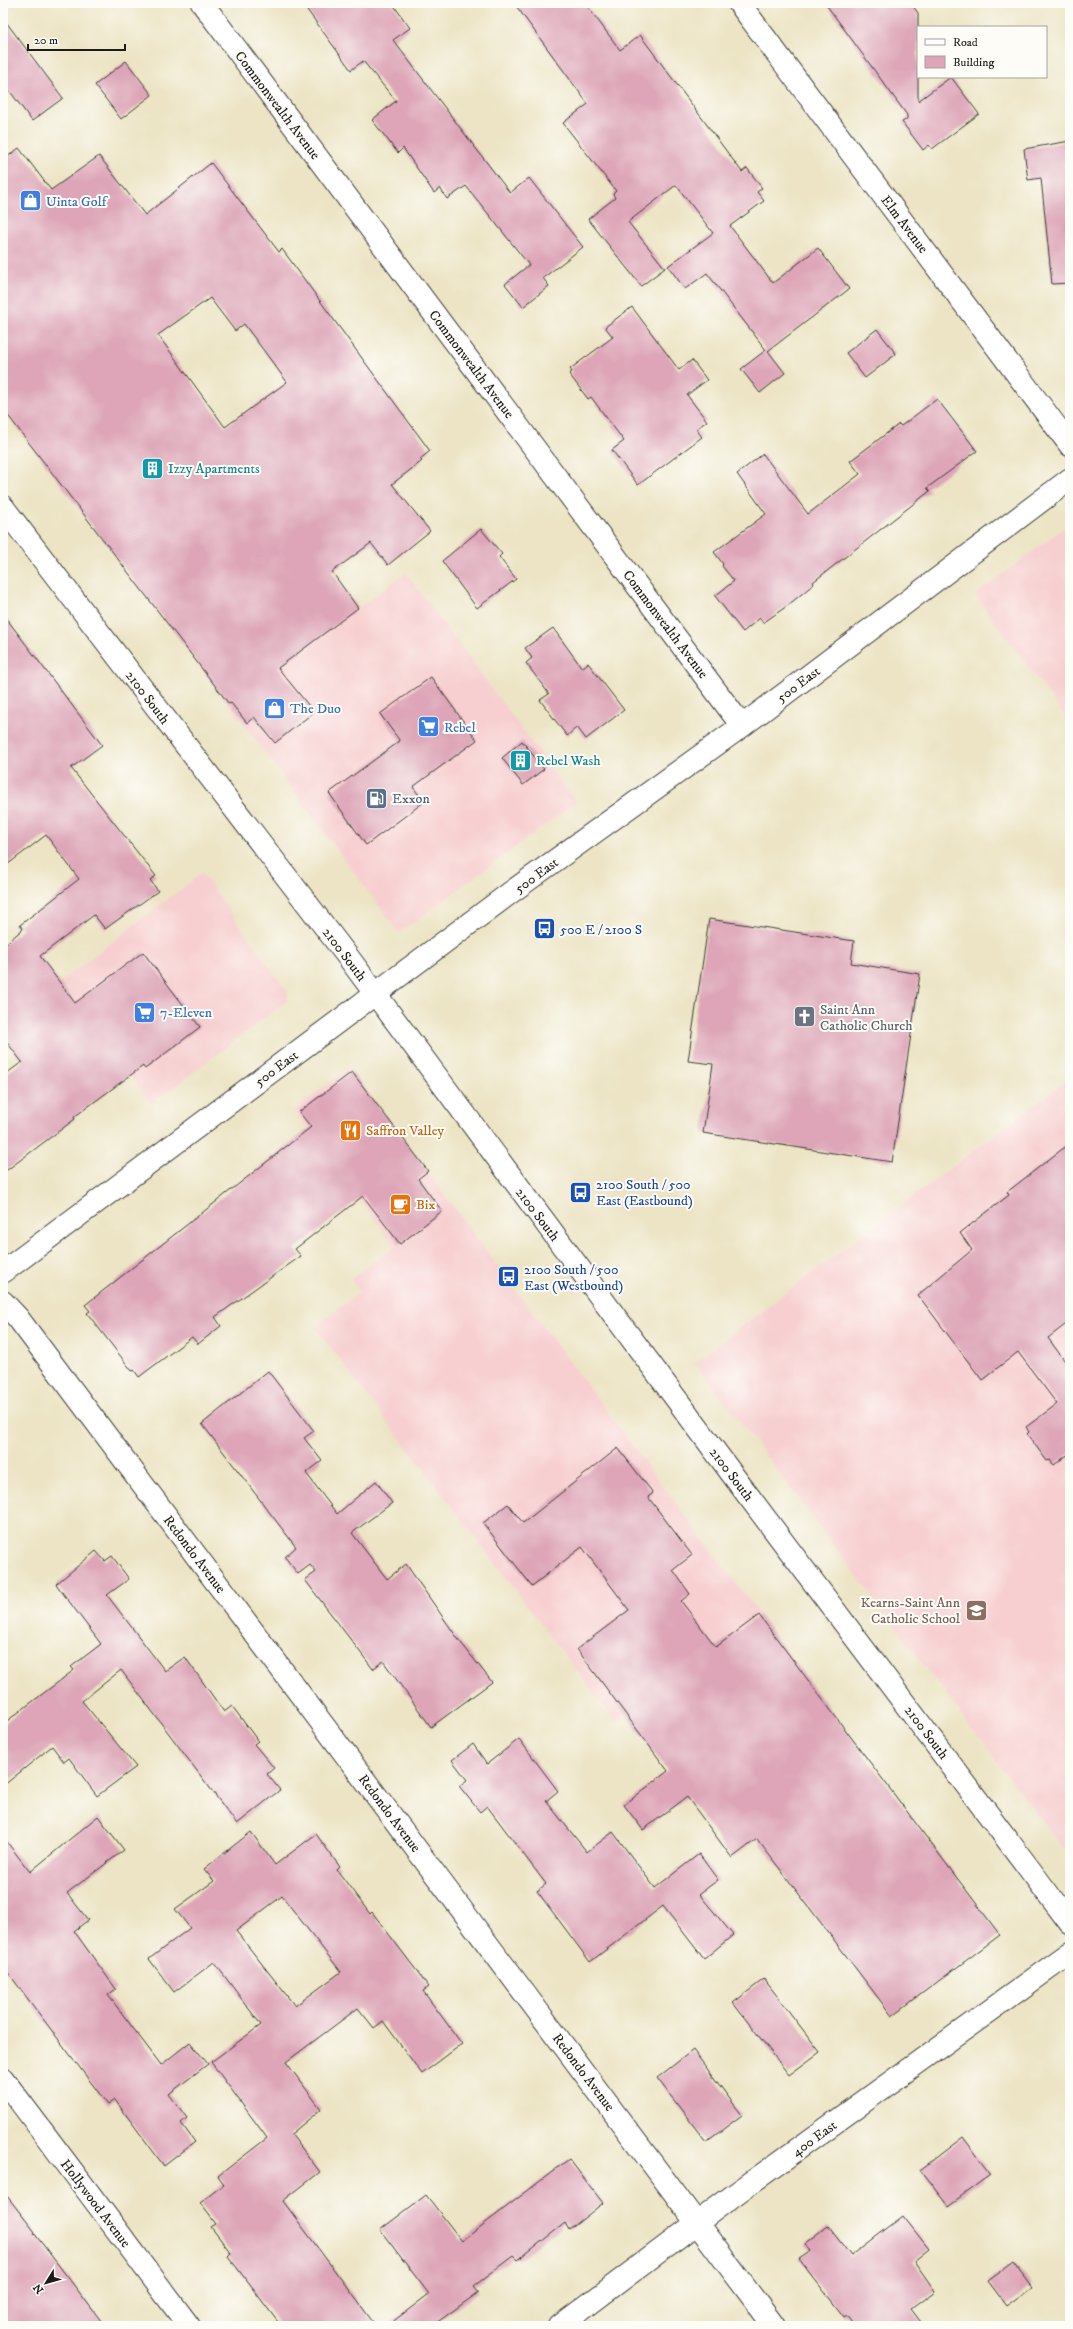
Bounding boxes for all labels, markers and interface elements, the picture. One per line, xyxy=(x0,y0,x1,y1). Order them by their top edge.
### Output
scale bar xyxy=(28,26,125,52)
legend xyxy=(917,26,1047,78)
text: 20 m xyxy=(34,33,58,48)
text: Road xyxy=(953,35,978,50)
street label: Commonwealth Avenue xyxy=(231,48,324,164)
text: Building xyxy=(953,55,994,70)
shop icon: Uinta Golf xyxy=(18,188,44,214)
street label: Elm Avenue xyxy=(877,192,932,257)
place label: Uinta Golf xyxy=(46,193,109,211)
street label: Commonwealth Avenue xyxy=(425,307,518,423)
building icon: Izzy Apartments xyxy=(139,455,165,481)
place label: Izzy Apartments xyxy=(168,460,260,478)
street label: Commonwealth Avenue xyxy=(619,567,712,683)
street label: 500 East xyxy=(773,662,824,707)
street label: 2100 South xyxy=(121,667,174,729)
shop icon: The Duo xyxy=(262,695,288,721)
place label: The Duo xyxy=(290,700,341,718)
supermarket icon: Rebel xyxy=(415,714,441,740)
place label: Rebel xyxy=(444,719,476,737)
building icon: Rebel Wash xyxy=(507,747,533,773)
place label: Rebel Wash xyxy=(536,752,601,770)
fuel station icon: Exxon xyxy=(364,785,390,811)
place label: Exxon xyxy=(392,790,430,808)
street label: 500 East xyxy=(511,854,563,898)
bus stop icon: 500 E / 2100 S xyxy=(531,916,557,942)
place label: 500 E / 2100 S xyxy=(560,921,642,939)
street label: 2100 South xyxy=(318,924,371,986)
supermarket icon: 7-Eleven xyxy=(132,999,158,1025)
place label: Saint Ann Catholic Church xyxy=(820,1001,913,1035)
place label: 7-Eleven xyxy=(160,1004,213,1022)
church icon: Saint Ann Catholic Church xyxy=(791,1004,817,1030)
street label: 500 East xyxy=(251,1046,302,1091)
restaurant icon: Saffron Valley xyxy=(338,1117,364,1143)
place label: Saffron Valley xyxy=(366,1122,445,1140)
place label: 2100 South / 500 East (Eastbound) xyxy=(596,1176,693,1210)
bus stop icon: 2100 South / 500 East (Eastbound) xyxy=(568,1179,594,1205)
street label: 2100 South xyxy=(511,1184,564,1246)
cafe icon: Bix xyxy=(388,1191,414,1217)
place label: Bix xyxy=(416,1196,435,1214)
place label: 2100 South / 500 East (Westbound) xyxy=(524,1261,623,1295)
bus stop icon: 2100 South / 500 East (Westbound) xyxy=(496,1264,522,1290)
street label: 2100 South xyxy=(705,1444,758,1506)
street label: Redondo Avenue xyxy=(159,1512,230,1597)
place label: Kearns-Saint Ann Catholic School xyxy=(861,1594,961,1628)
school or university icon: Kearns-Saint Ann Catholic School xyxy=(963,1597,989,1623)
street label: 2100 South xyxy=(900,1702,953,1764)
street label: Redondo Avenue xyxy=(354,1771,425,1856)
street label: Redondo Avenue xyxy=(548,2030,619,2115)
street label: 400 East xyxy=(789,2116,841,2161)
street label: Hollywood Avenue xyxy=(56,2156,134,2252)
north arrow xyxy=(26,2263,66,2303)
text: N xyxy=(31,2281,47,2296)

